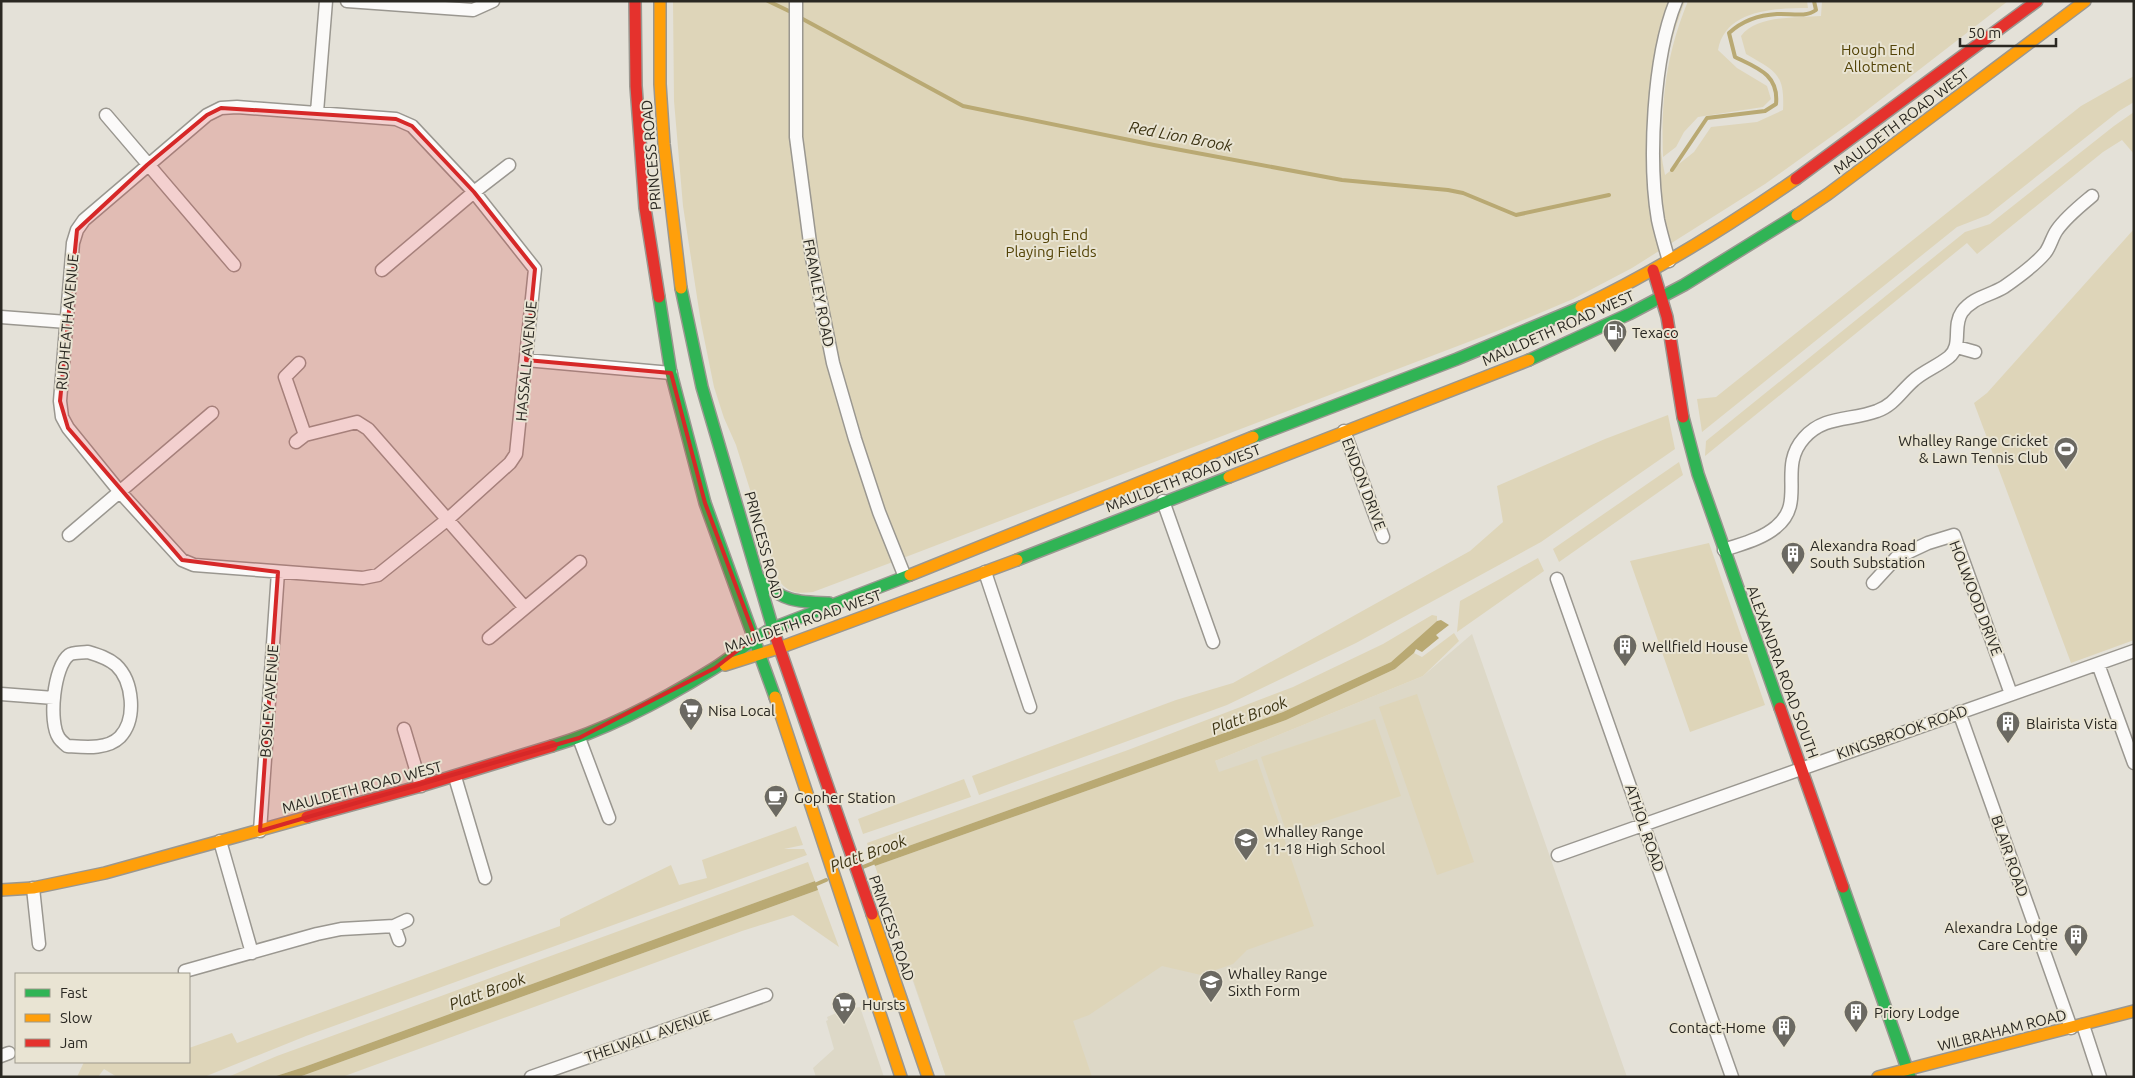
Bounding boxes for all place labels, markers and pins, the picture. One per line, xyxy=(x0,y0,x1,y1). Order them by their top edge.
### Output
fuel station icon: Texaco xyxy=(1602,319,1628,353)
place label: Texaco xyxy=(1632,324,1679,341)
place label: Whalley Range Cricket & Lawn Tennis Club xyxy=(1898,432,2048,466)
sports icon: Whalley Range Cricket & Lawn Tennis Club xyxy=(2053,436,2079,470)
place label: Alexandra Road South Substation xyxy=(1810,537,1925,571)
building icon: Alexandra Road South Substation xyxy=(1780,541,1806,575)
building icon: Wellfield House xyxy=(1612,633,1638,667)
place label: Wellfield House xyxy=(1642,638,1748,655)
supermarket icon: Nisa Local xyxy=(678,697,704,731)
place label: Nisa Local xyxy=(708,702,775,719)
building icon: Blairista Vista xyxy=(1995,710,2021,744)
place label: Blairista Vista xyxy=(2026,715,2117,732)
cafe icon: Gopher Station xyxy=(763,784,789,818)
place label: Gopher Station xyxy=(794,789,896,806)
place label: Whalley Range 11-18 High School xyxy=(1264,823,1385,857)
school or university icon: Whalley Range 11-18 High School xyxy=(1233,827,1259,861)
place label: Alexandra Lodge Care Centre xyxy=(1945,919,2058,953)
building icon: Alexandra Lodge Care Centre xyxy=(2063,923,2089,957)
place label: Whalley Range Sixth Form xyxy=(1228,965,1327,999)
school or university icon: Whalley Range Sixth Form xyxy=(1198,969,1224,1003)
supermarket icon: Hursts xyxy=(831,991,857,1025)
place label: Hursts xyxy=(862,996,906,1013)
building icon: Priory Lodge xyxy=(1843,999,1869,1033)
place label: Priory Lodge xyxy=(1874,1004,1960,1021)
building icon: Contact-Home xyxy=(1771,1014,1797,1048)
place label: Contact-Home xyxy=(1669,1019,1766,1036)

